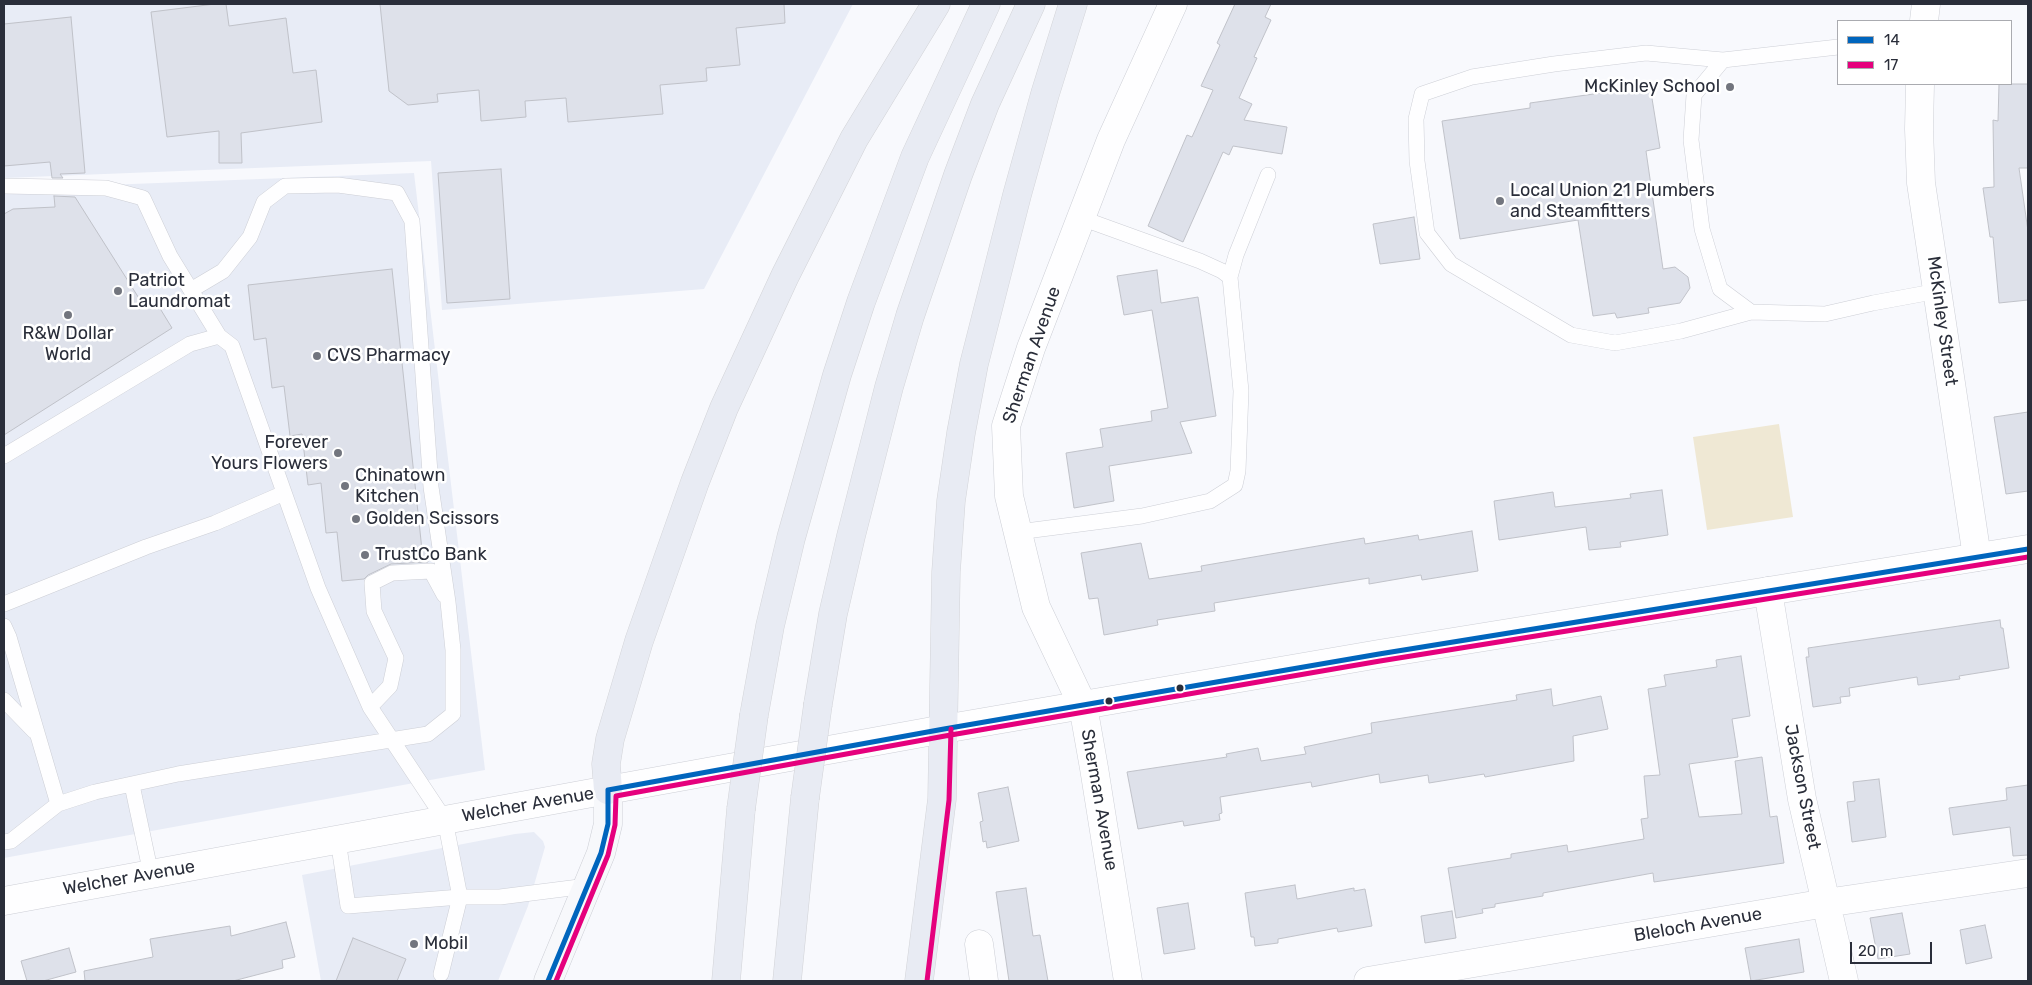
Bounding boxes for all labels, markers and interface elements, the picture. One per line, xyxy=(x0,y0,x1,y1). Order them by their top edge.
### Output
legend xyxy=(1837,20,2012,85)
text: 14 xyxy=(1884,31,1900,49)
text: 17 xyxy=(1884,56,1898,74)
place label: McKinley School xyxy=(1584,76,1720,98)
marker: McKinley School xyxy=(1724,81,1736,93)
place label: Local Union 21 Plumbers and Steamfitters xyxy=(1510,180,1715,222)
marker: Local Union 21 Plumbers and Steamfitters xyxy=(1494,195,1506,207)
street label: McKinley Street xyxy=(1922,255,1962,387)
place label: Patriot Laundromat xyxy=(128,270,230,312)
street label: Sherman Avenue xyxy=(998,284,1066,426)
marker: Patriot Laundromat xyxy=(112,285,124,297)
marker: R&W Dollar World xyxy=(62,309,74,321)
place label: R&W Dollar World xyxy=(22,323,114,366)
place label: CVS Pharmacy xyxy=(327,345,451,367)
marker: CVS Pharmacy xyxy=(311,350,323,362)
place label: Forever Yours Flowers xyxy=(211,432,328,474)
marker: Forever Yours Flowers xyxy=(332,447,344,459)
place label: Chinatown Kitchen xyxy=(355,465,446,508)
marker: Chinatown Kitchen xyxy=(339,480,351,492)
place label: Golden Scissors xyxy=(366,508,499,530)
marker: Golden Scissors xyxy=(350,513,362,525)
place label: TrustCo Bank xyxy=(375,544,487,566)
marker: TrustCo Bank xyxy=(359,549,371,561)
unlabelled marker xyxy=(1175,683,1185,693)
unlabelled marker xyxy=(1104,696,1114,706)
street label: Jackson Street xyxy=(1779,723,1825,851)
street label: Sherman Avenue xyxy=(1076,728,1122,872)
street label: Welcher Avenue xyxy=(460,783,596,827)
street label: Welcher Avenue xyxy=(61,856,197,900)
street label: Bleloch Avenue xyxy=(1632,903,1764,947)
scale bar xyxy=(1852,932,1934,964)
place label: Mobil xyxy=(424,933,468,955)
marker: Mobil xyxy=(408,938,420,950)
text: 20 m xyxy=(1858,942,1893,960)

